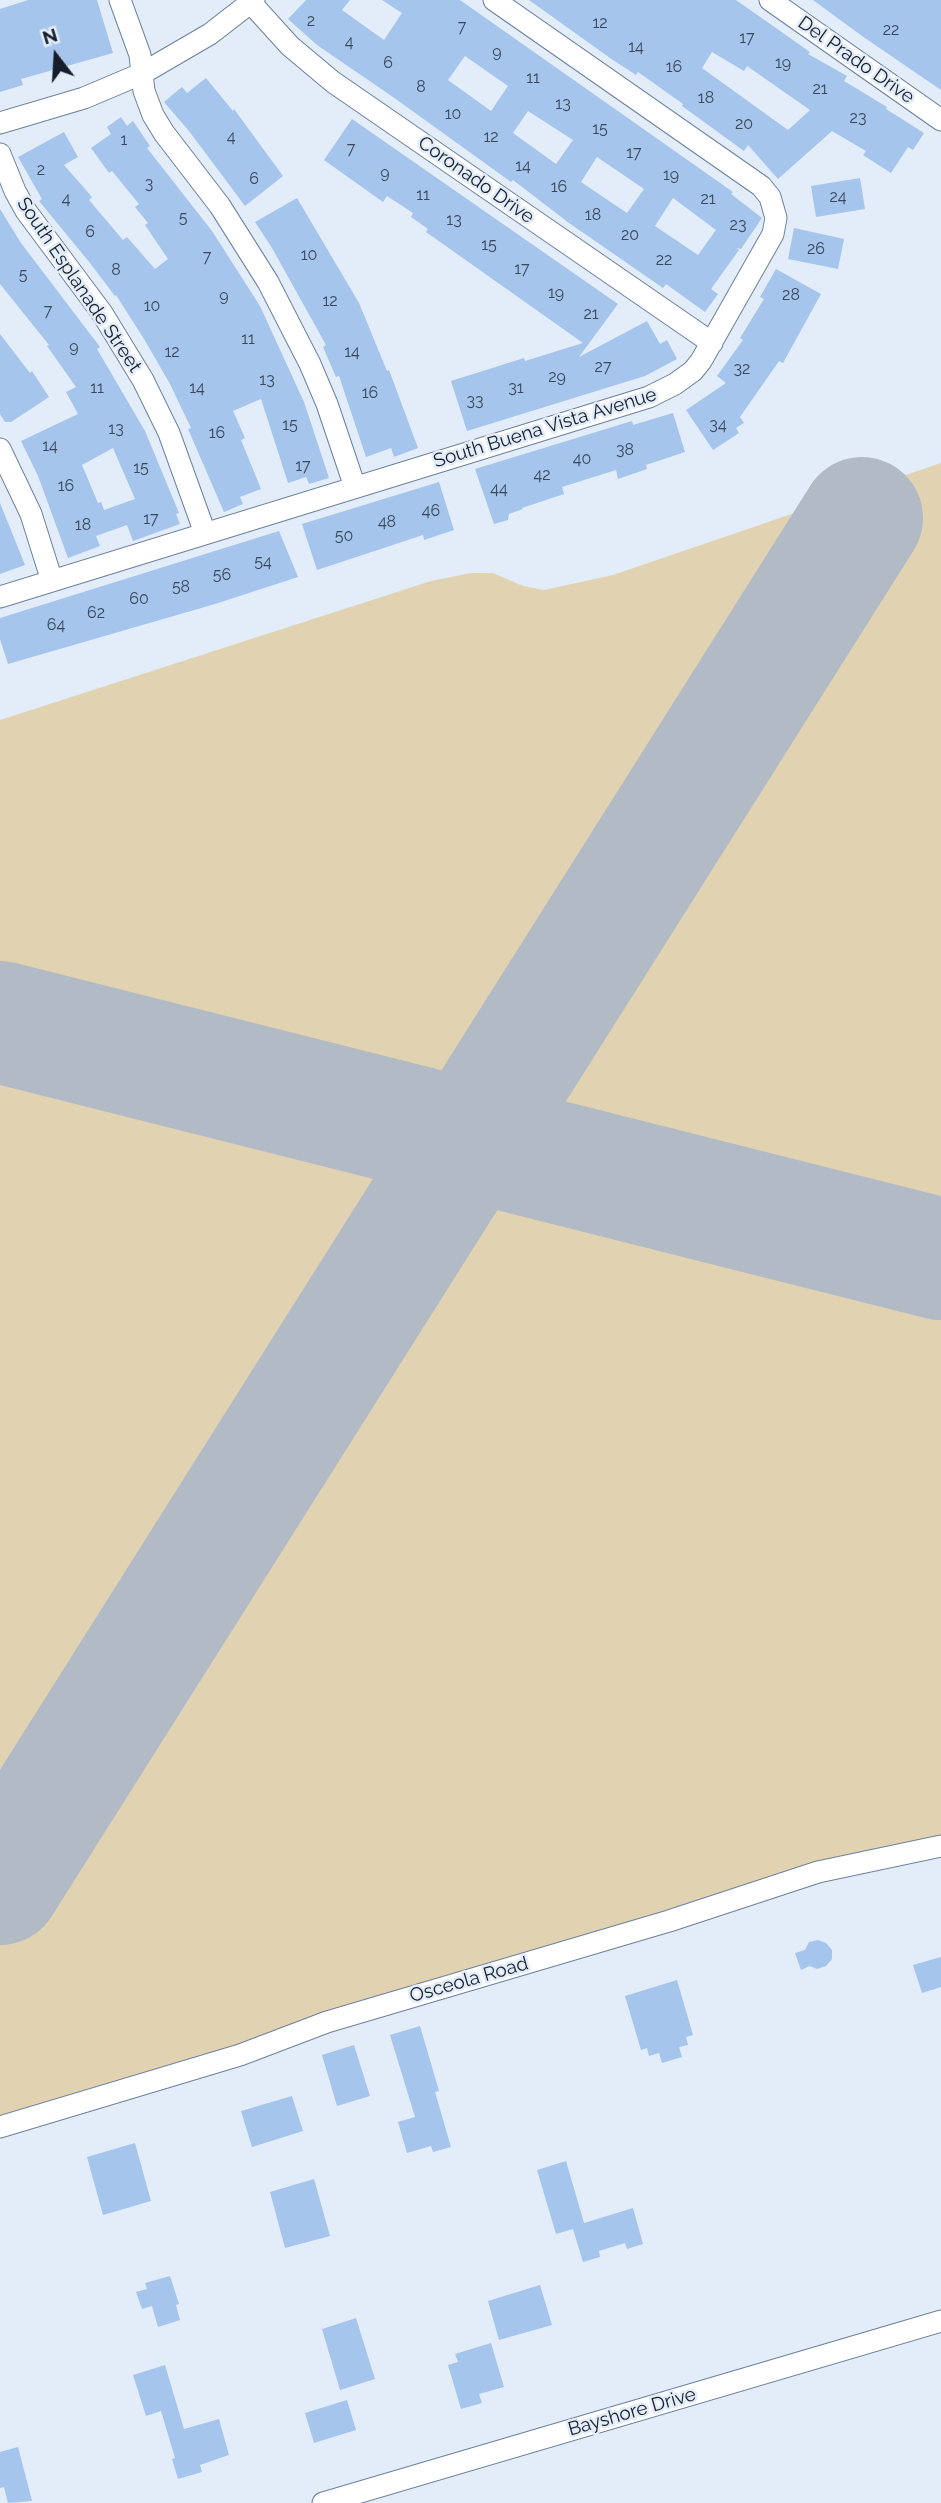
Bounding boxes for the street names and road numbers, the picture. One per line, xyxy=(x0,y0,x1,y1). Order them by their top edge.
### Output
street label: Del Prado Drive xyxy=(793,11,919,109)
street label: Coronado Drive xyxy=(413,131,539,229)
street label: South Esplanade Street xyxy=(12,193,146,377)
street label: South Buena Vista Avenue xyxy=(431,383,659,473)
street label: Osceola Road xyxy=(407,1952,531,2008)
street label: Bayshore Drive xyxy=(565,2383,699,2441)

